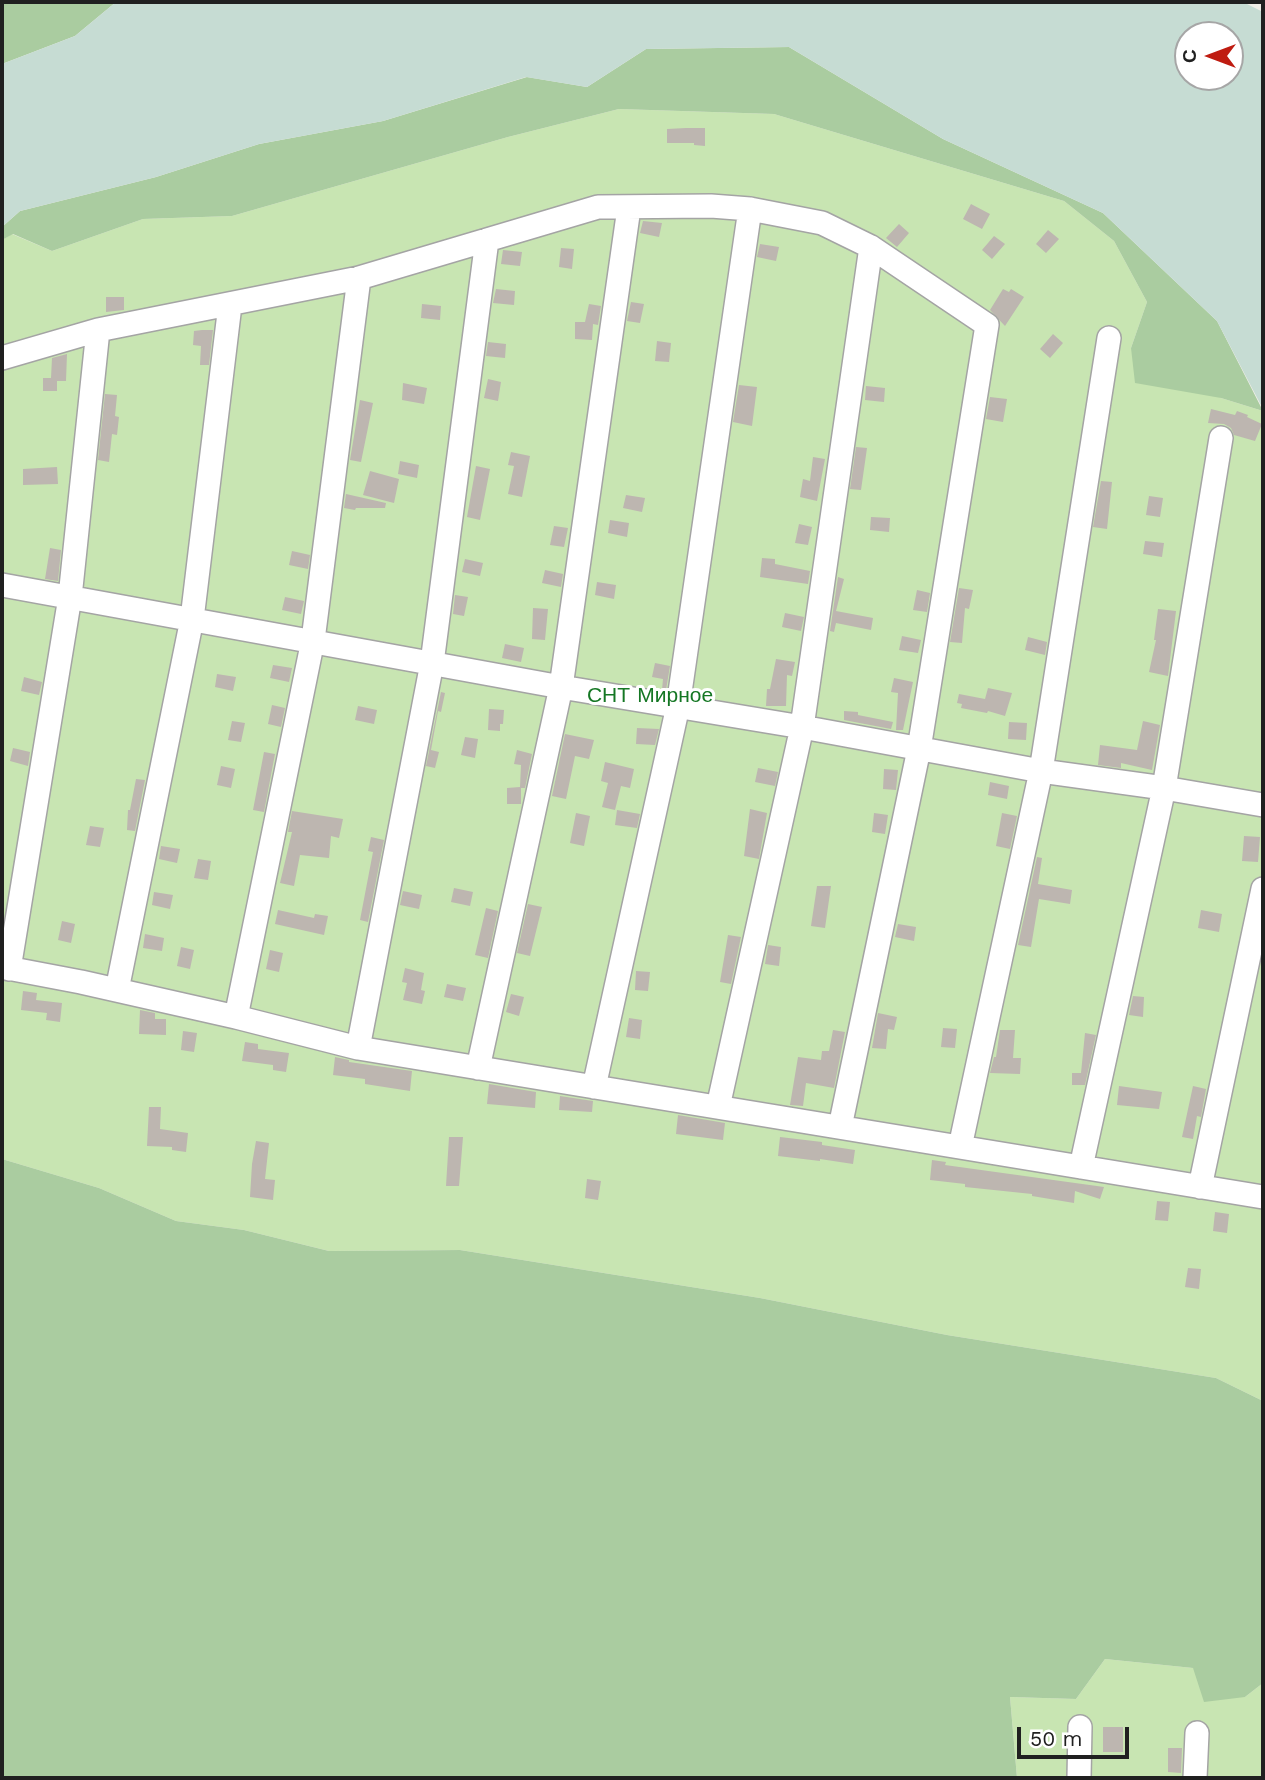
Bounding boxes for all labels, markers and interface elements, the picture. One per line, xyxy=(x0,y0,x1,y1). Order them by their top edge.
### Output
north arrow xyxy=(1174,21,1244,91)
text: С xyxy=(1178,49,1201,63)
park label: СНТ Мирное xyxy=(587,683,713,709)
scale bar xyxy=(1020,1714,1132,1758)
text: 50 m xyxy=(1030,1726,1082,1751)

